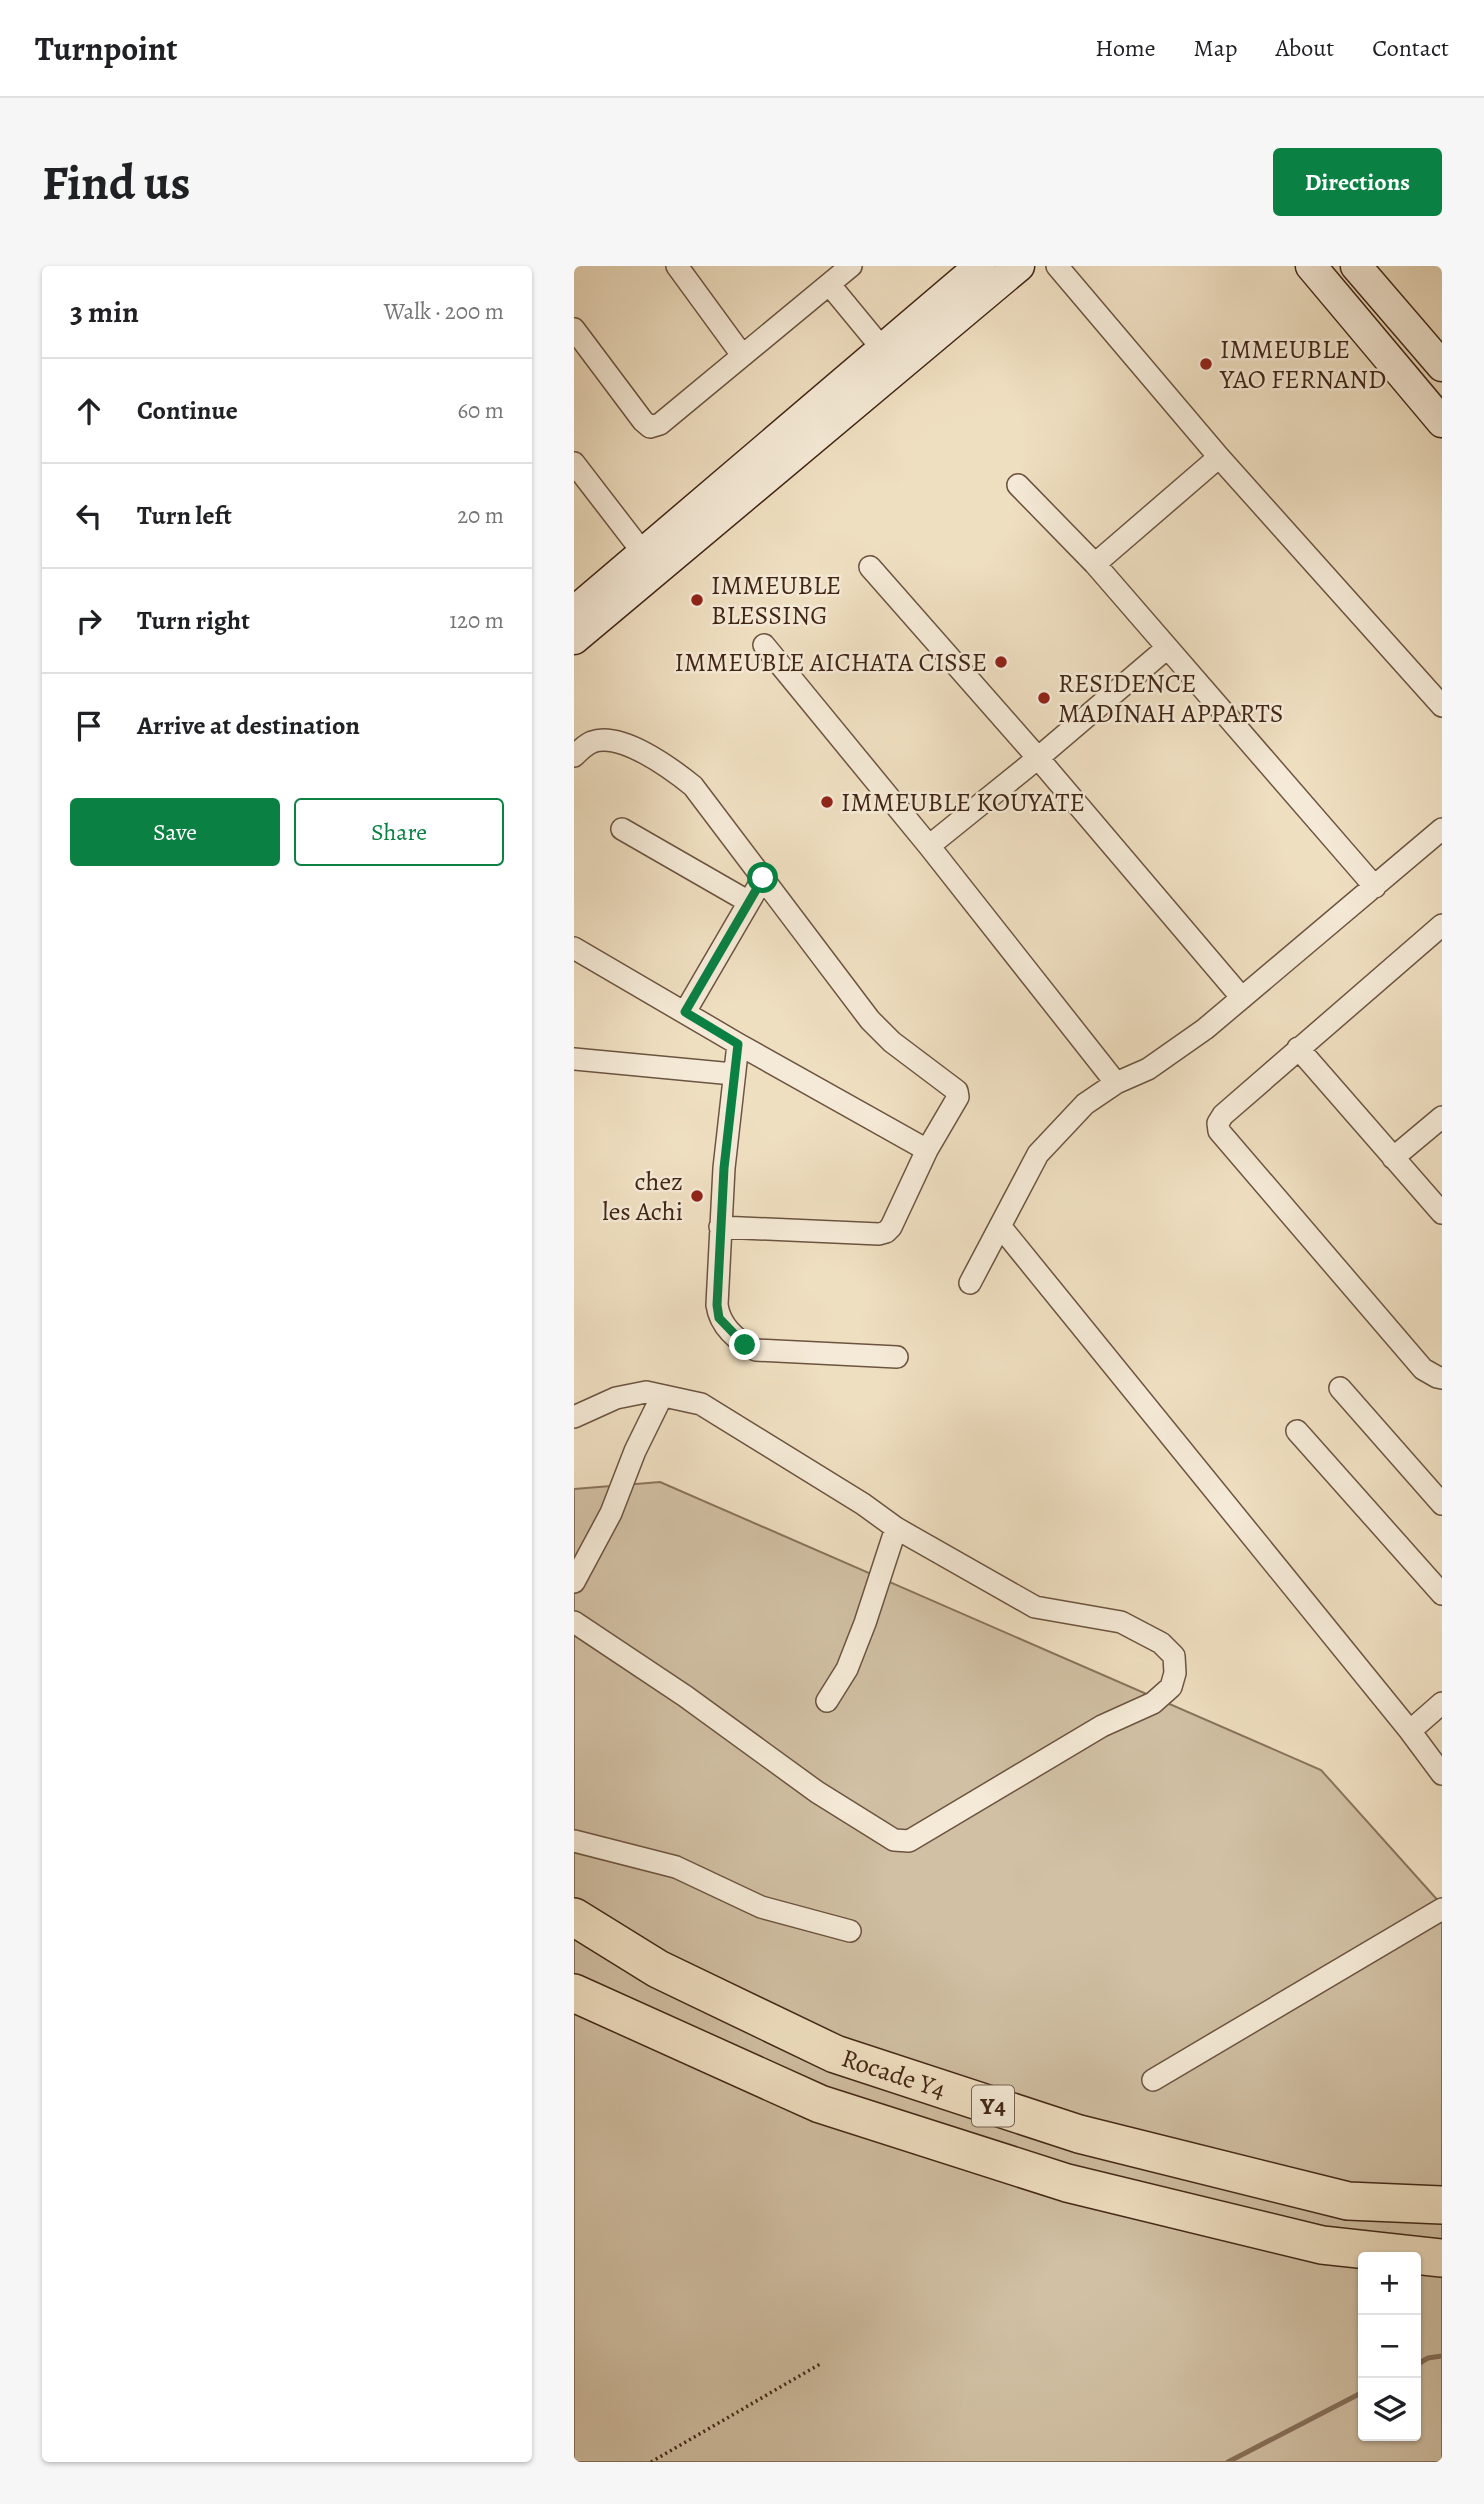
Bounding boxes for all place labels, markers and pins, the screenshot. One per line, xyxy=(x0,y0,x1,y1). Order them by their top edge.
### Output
place label: IMMEUBLE YAO FERNAND xyxy=(1219,332,1386,397)
marker: IMMEUBLE YAO FERNAND xyxy=(1198,356,1214,372)
place label: IMMEUBLE BLESSING xyxy=(711,568,841,633)
marker: IMMEUBLE BLESSING xyxy=(689,592,705,608)
place label: IMMEUBLE AICHATA CISSE xyxy=(675,645,987,680)
marker: IMMEUBLE AICHATA CISSE xyxy=(993,654,1009,670)
place label: RESIDENCE MADINAH APPARTS xyxy=(1058,666,1283,731)
marker: RESIDENCE MADINAH APPARTS xyxy=(1036,690,1052,706)
place label: IMMEUBLE KOUYATE xyxy=(841,785,1085,820)
marker: IMMEUBLE KOUYATE xyxy=(819,794,835,810)
place label: chez les Achi xyxy=(602,1164,683,1229)
marker: chez les Achi xyxy=(689,1188,705,1204)

